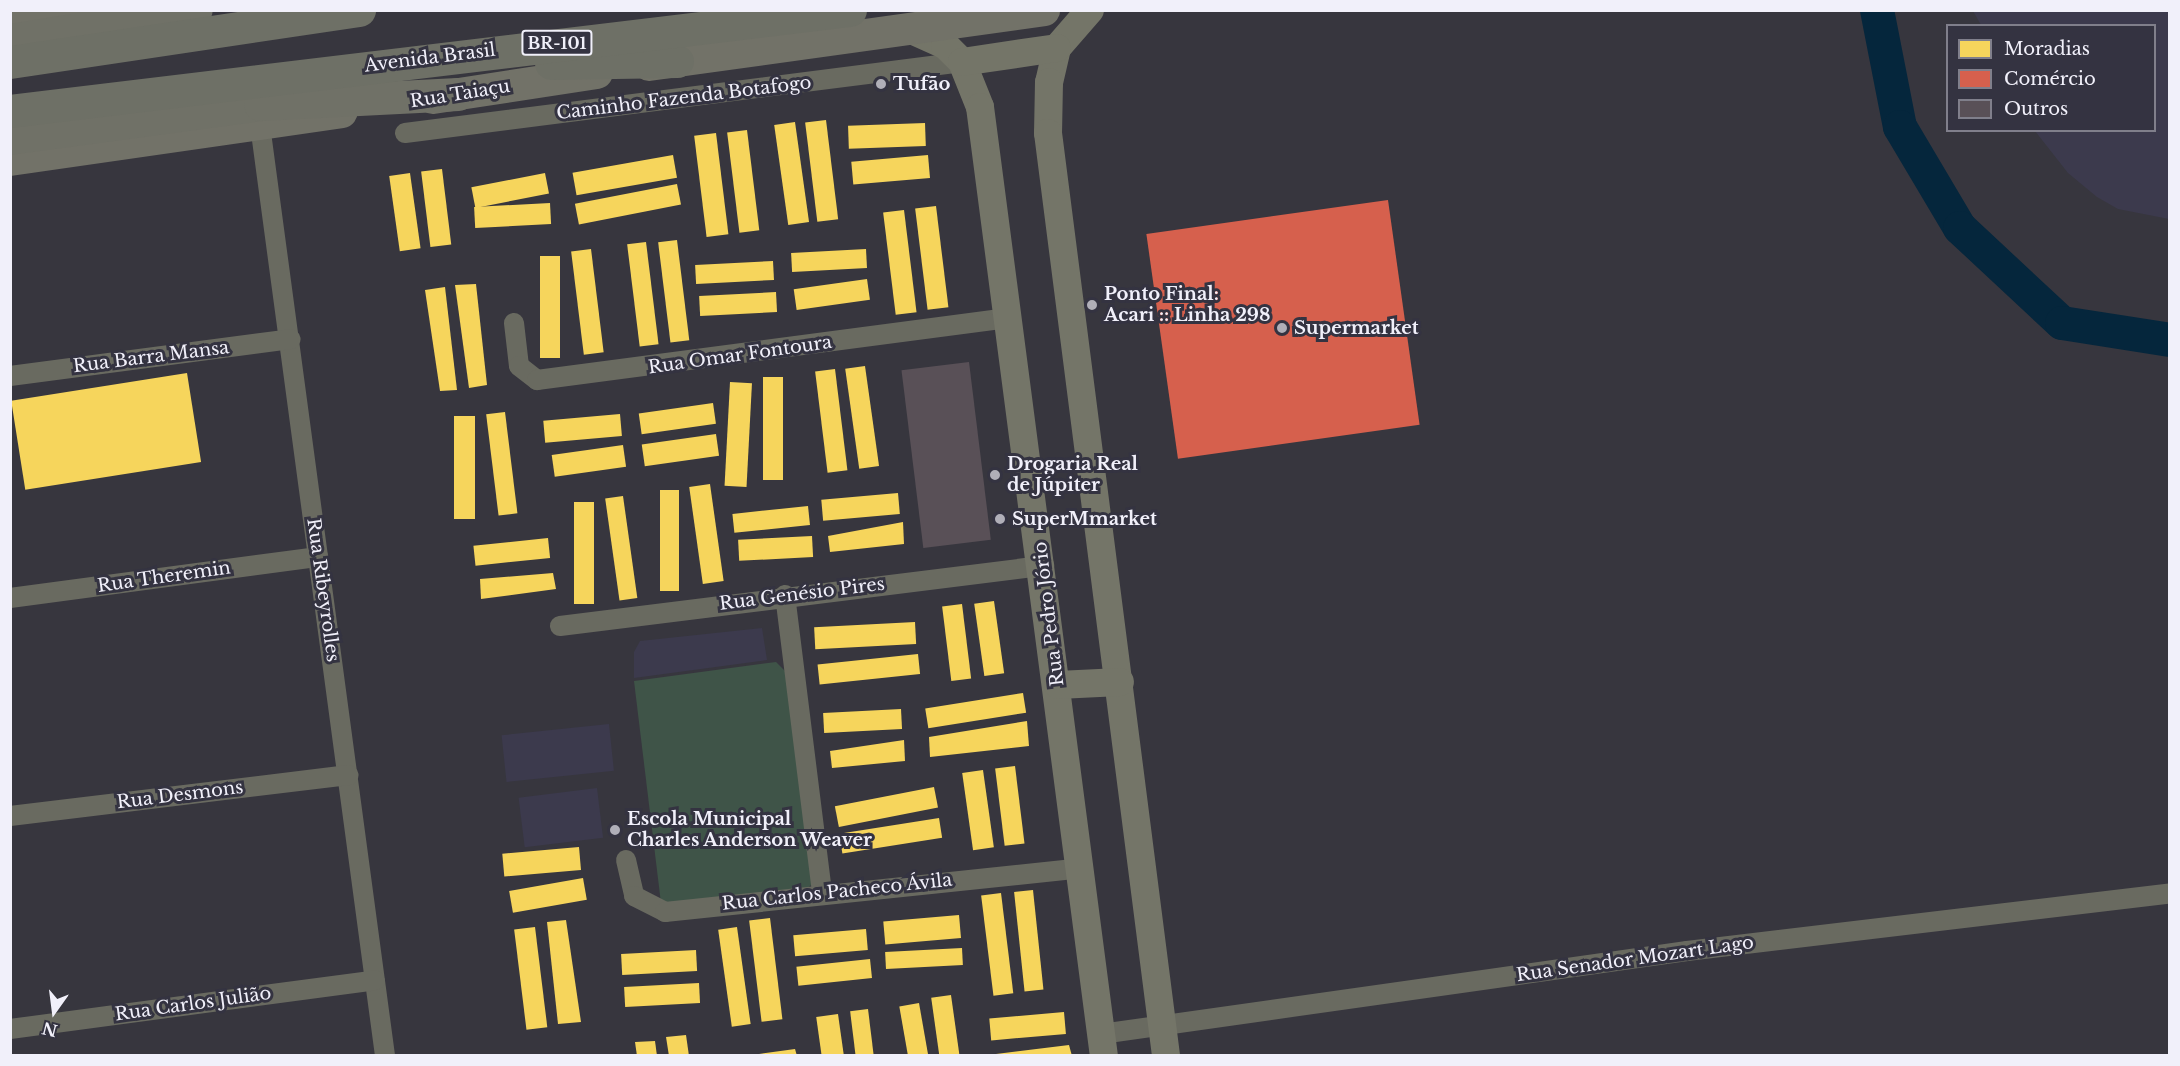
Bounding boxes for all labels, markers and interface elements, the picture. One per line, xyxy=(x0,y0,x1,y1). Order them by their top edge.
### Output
legend xyxy=(1946,24,2156,132)
road number: BR-101 xyxy=(521,30,593,56)
text: Moradias xyxy=(2004,38,2090,60)
street label: Avenida Brasil xyxy=(363,39,497,77)
text: Comércio xyxy=(2004,68,2096,90)
street label: Caminho Fazenda Botafogo xyxy=(555,72,813,124)
place label: Tufão xyxy=(893,73,950,95)
street label: Rua Taiaçu xyxy=(408,75,512,113)
marker: Tufão xyxy=(874,77,888,91)
text: Outros xyxy=(2004,98,2068,120)
place label: Ponto Final: Acari :: Linha 298 xyxy=(1104,284,1270,326)
marker: Ponto Final: Acari :: Linha 298 xyxy=(1085,298,1099,312)
place label: Supermarket xyxy=(1294,317,1419,339)
marker: Supermarket xyxy=(1275,321,1289,335)
street label: Rua Omar Fontoura xyxy=(646,331,834,379)
street label: Rua Barra Mansa xyxy=(71,337,231,377)
place label: Drogaria Real de Júpiter xyxy=(1007,454,1138,496)
marker: Drogaria Real de Júpiter xyxy=(988,468,1002,482)
place label: SuperMmarket xyxy=(1012,508,1157,530)
marker: SuperMmarket xyxy=(993,512,1007,526)
street label: Rua Ribeyrolles xyxy=(302,517,344,663)
street label: Rua Pedro Jório xyxy=(1029,540,1069,688)
street label: Rua Theremin xyxy=(96,557,232,597)
street label: Rua Genésio Pires xyxy=(718,573,886,615)
street label: Rua Desmons xyxy=(115,777,245,813)
place label: Escola Municipal Charles Anderson Weaver xyxy=(627,809,873,852)
marker: Escola Municipal Charles Anderson Weaver xyxy=(608,823,622,837)
street label: Rua Carlos Pacheco Ávila xyxy=(720,869,954,915)
street label: Rua Senador Mozart Lago xyxy=(1515,932,1755,986)
north arrow xyxy=(24,982,84,1042)
street label: Rua Carlos Julião xyxy=(113,982,273,1026)
text: N xyxy=(40,1018,59,1041)

